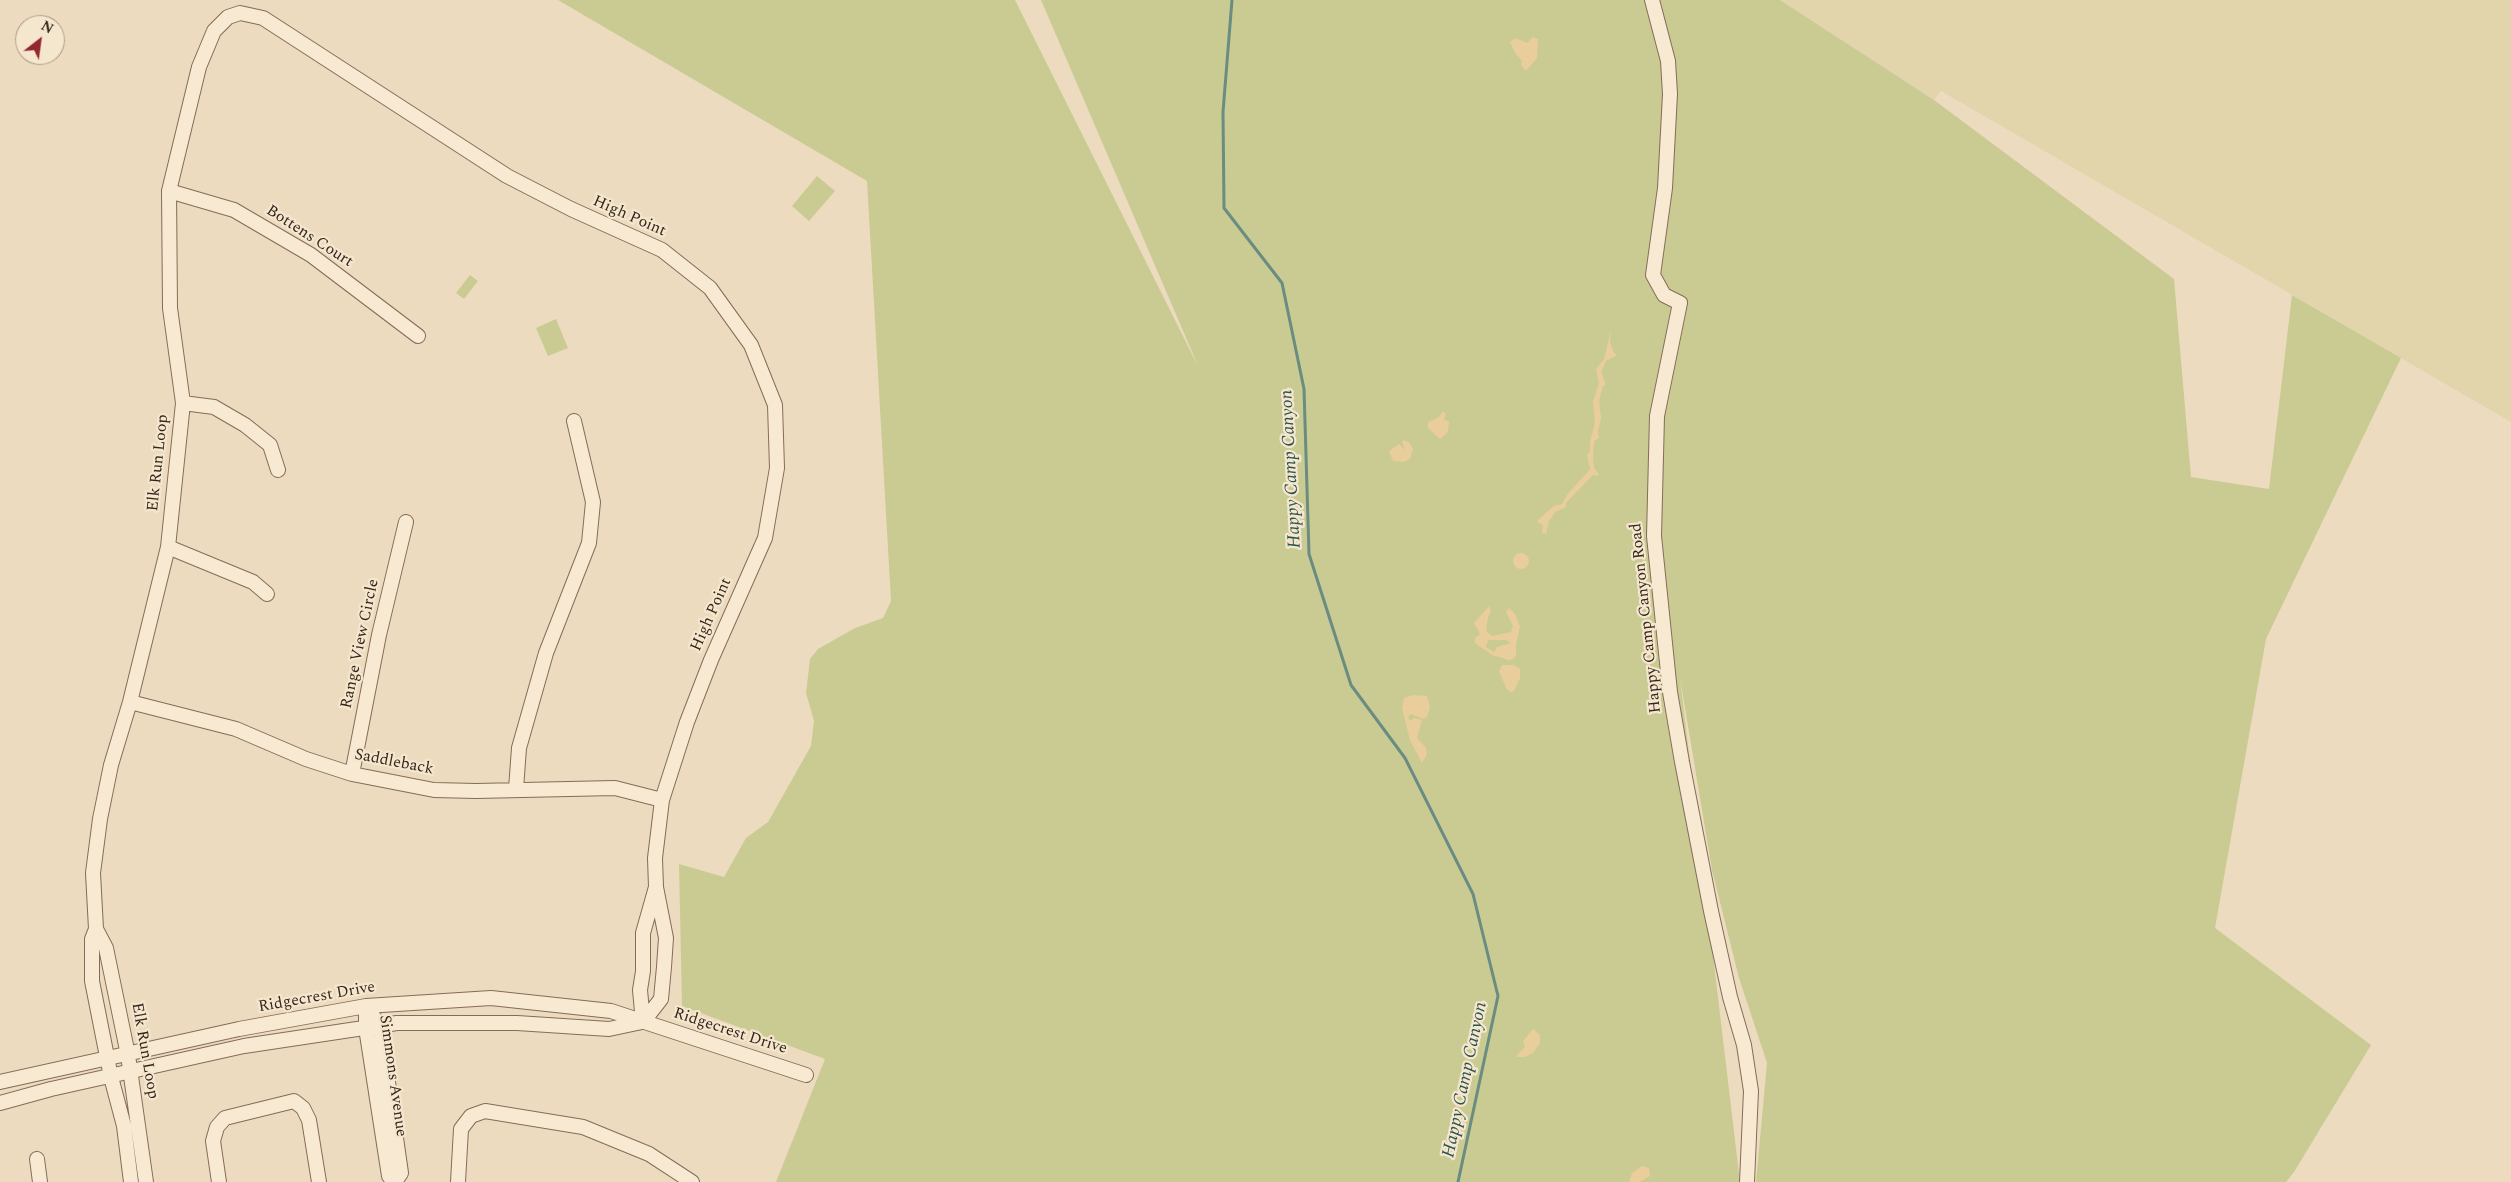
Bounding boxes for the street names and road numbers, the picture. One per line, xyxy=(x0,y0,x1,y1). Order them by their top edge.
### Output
street label: High Point xyxy=(589,192,669,242)
street label: Bottens Court xyxy=(262,202,356,272)
street label: Elk Run Loop xyxy=(144,414,174,512)
street label: Happy Camp Canyon Road xyxy=(1627,522,1667,714)
street label: High Point xyxy=(687,575,737,655)
street label: Range View Circle xyxy=(338,578,384,710)
street label: Saddleback xyxy=(353,746,435,780)
street label: Ridgecrest Drive xyxy=(257,978,377,1018)
street label: Elk Run Loop xyxy=(126,1001,162,1101)
street label: Ridgecrest Drive xyxy=(671,1005,789,1059)
street label: Simmons Avenue xyxy=(374,1014,410,1138)

